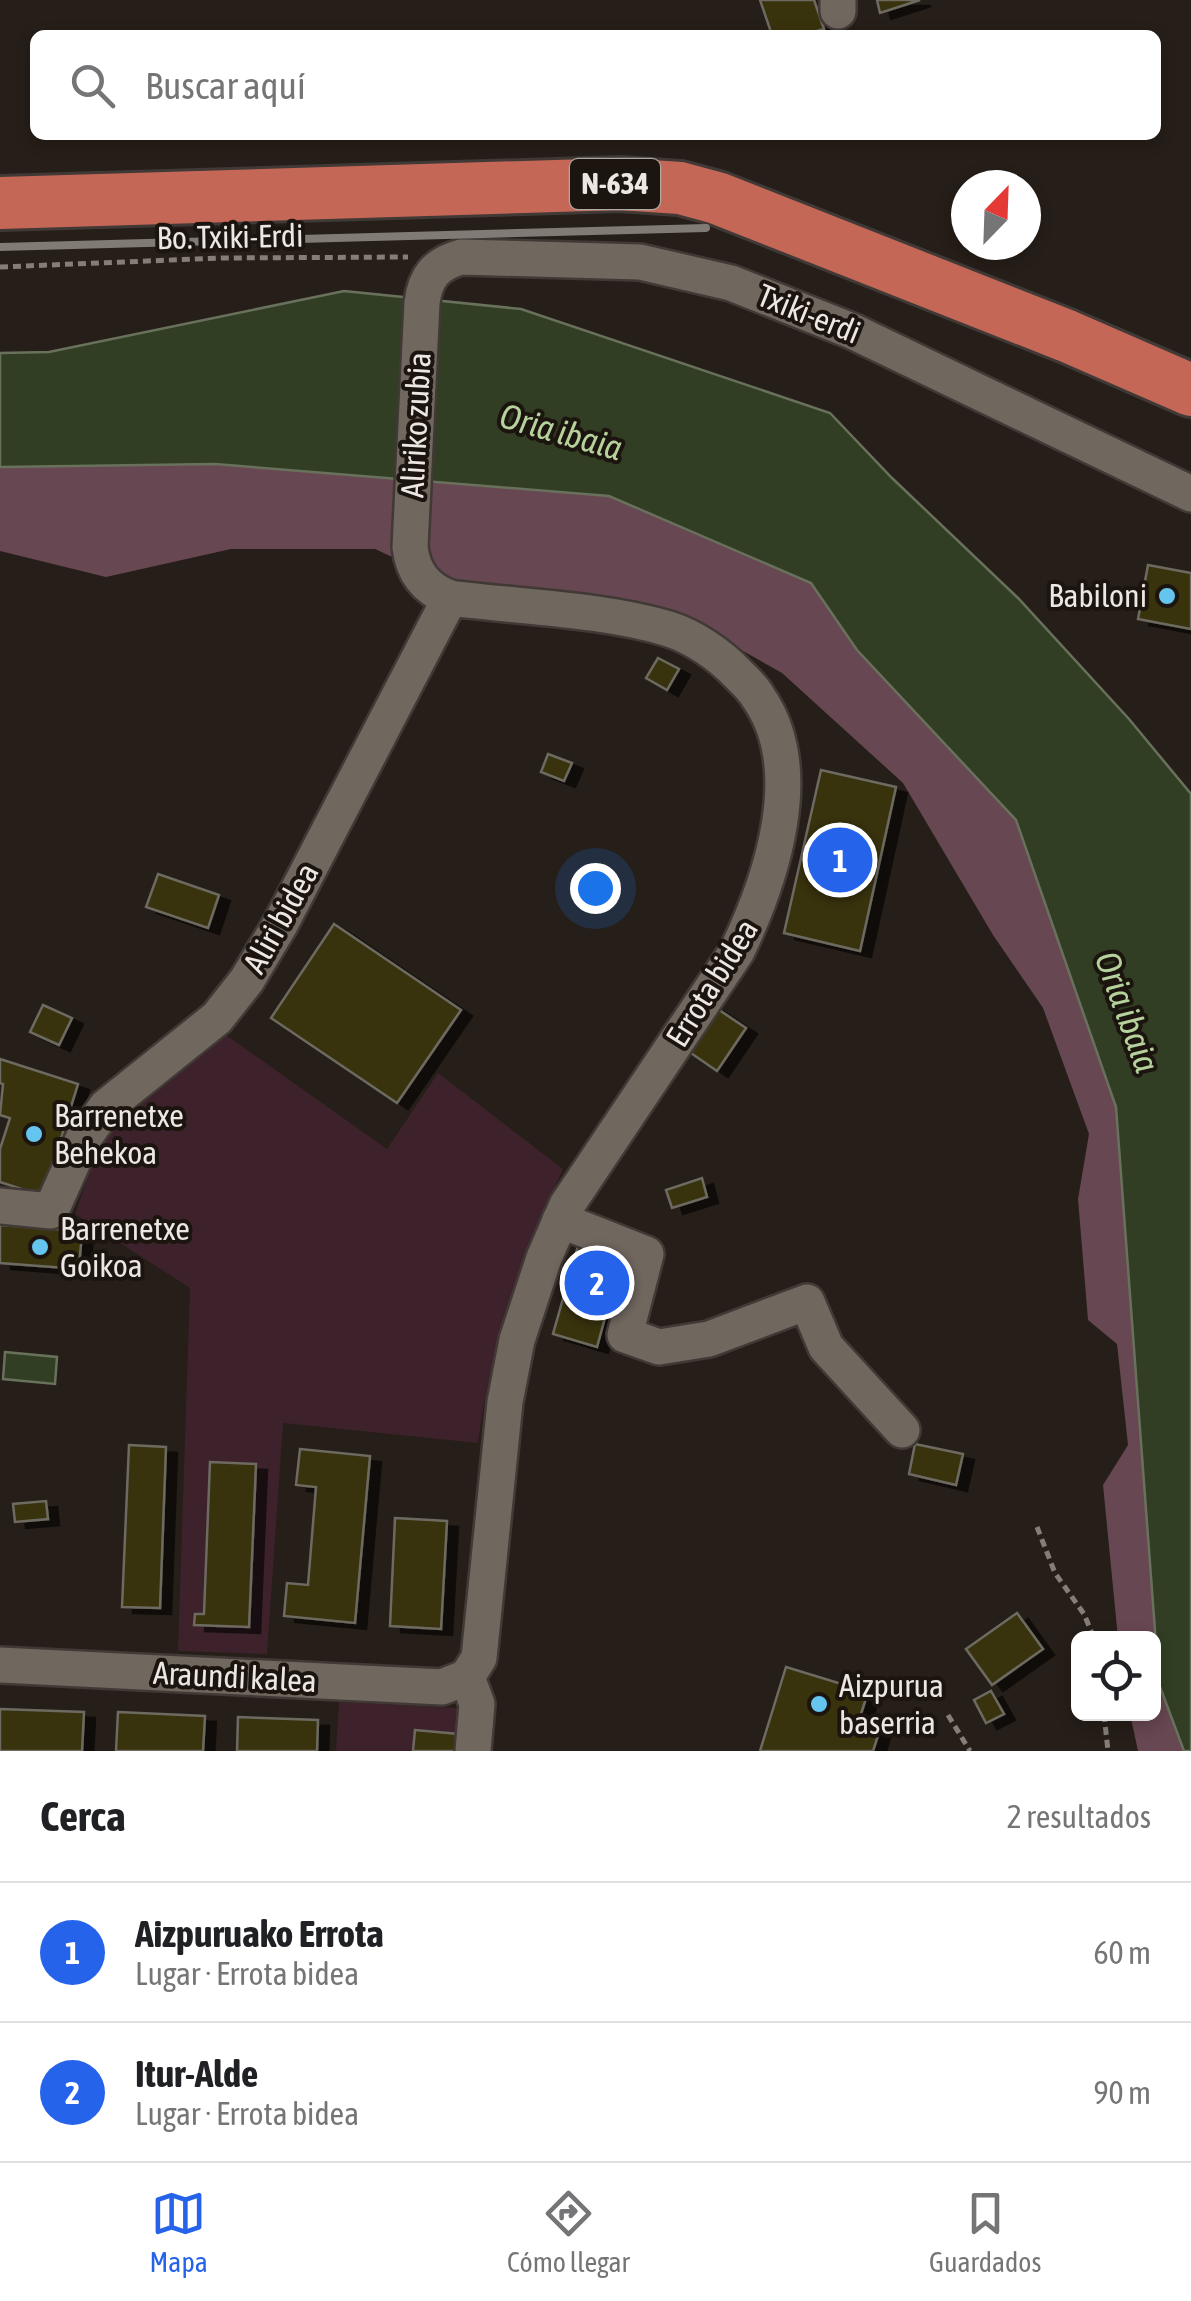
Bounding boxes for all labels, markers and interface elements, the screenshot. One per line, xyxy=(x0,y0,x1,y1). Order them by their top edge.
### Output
search box xyxy=(30,30,1161,140)
icon: search xyxy=(65,58,120,113)
text: Buscar aquí xyxy=(145,64,306,107)
road number: N-634 xyxy=(570,159,660,209)
north arrow xyxy=(951,170,1041,260)
street label: Bo. Txiki-Erdi xyxy=(156,217,304,256)
street label: Txiki-erdi xyxy=(752,276,866,351)
street label: Aliriko zubia xyxy=(393,351,438,499)
water label: Oria ibaia xyxy=(496,395,627,468)
place label: Babiloni xyxy=(1048,577,1147,614)
marker: Babiloni xyxy=(1156,585,1178,607)
pin: 1 xyxy=(808,822,872,898)
street label: Aliri bidea xyxy=(235,856,326,979)
your location xyxy=(570,863,621,914)
street label: Errota bidea xyxy=(658,912,765,1053)
water label: Oria ibaia xyxy=(1088,946,1168,1077)
place label: Barrenetxe Behekoa xyxy=(54,1097,184,1171)
marker: Barrenetxe Behekoa xyxy=(23,1123,45,1145)
place label: Barrenetxe Goikoa xyxy=(60,1210,190,1284)
marker: Barrenetxe Goikoa xyxy=(29,1236,51,1258)
pin: 2 xyxy=(564,1246,630,1320)
map controls xyxy=(1071,1631,1161,1721)
button: locate xyxy=(1071,1631,1161,1721)
street label: Araundi kalea xyxy=(152,1654,318,1699)
place label: Aizpurua baserria xyxy=(839,1667,944,1741)
marker: Aizpurua baserria xyxy=(808,1693,830,1715)
text: Cerca xyxy=(40,1792,125,1840)
text: 2 resultados xyxy=(1007,1798,1151,1835)
text: Aizpuruako Errota xyxy=(135,1912,384,1955)
text: 1 xyxy=(65,1934,80,1971)
text: 60 m xyxy=(1093,1934,1151,1971)
text: Lugar · Errota bidea xyxy=(135,1955,359,1992)
text: Itur-Alde xyxy=(135,2052,258,2095)
text: 2 xyxy=(65,2074,80,2111)
text: 90 m xyxy=(1093,2074,1151,2111)
text: Lugar · Errota bidea xyxy=(135,2095,359,2132)
tab: Mapa xyxy=(150,2186,208,2278)
tab: Cómo llegar xyxy=(507,2186,630,2278)
tab: Guardados xyxy=(929,2186,1041,2278)

